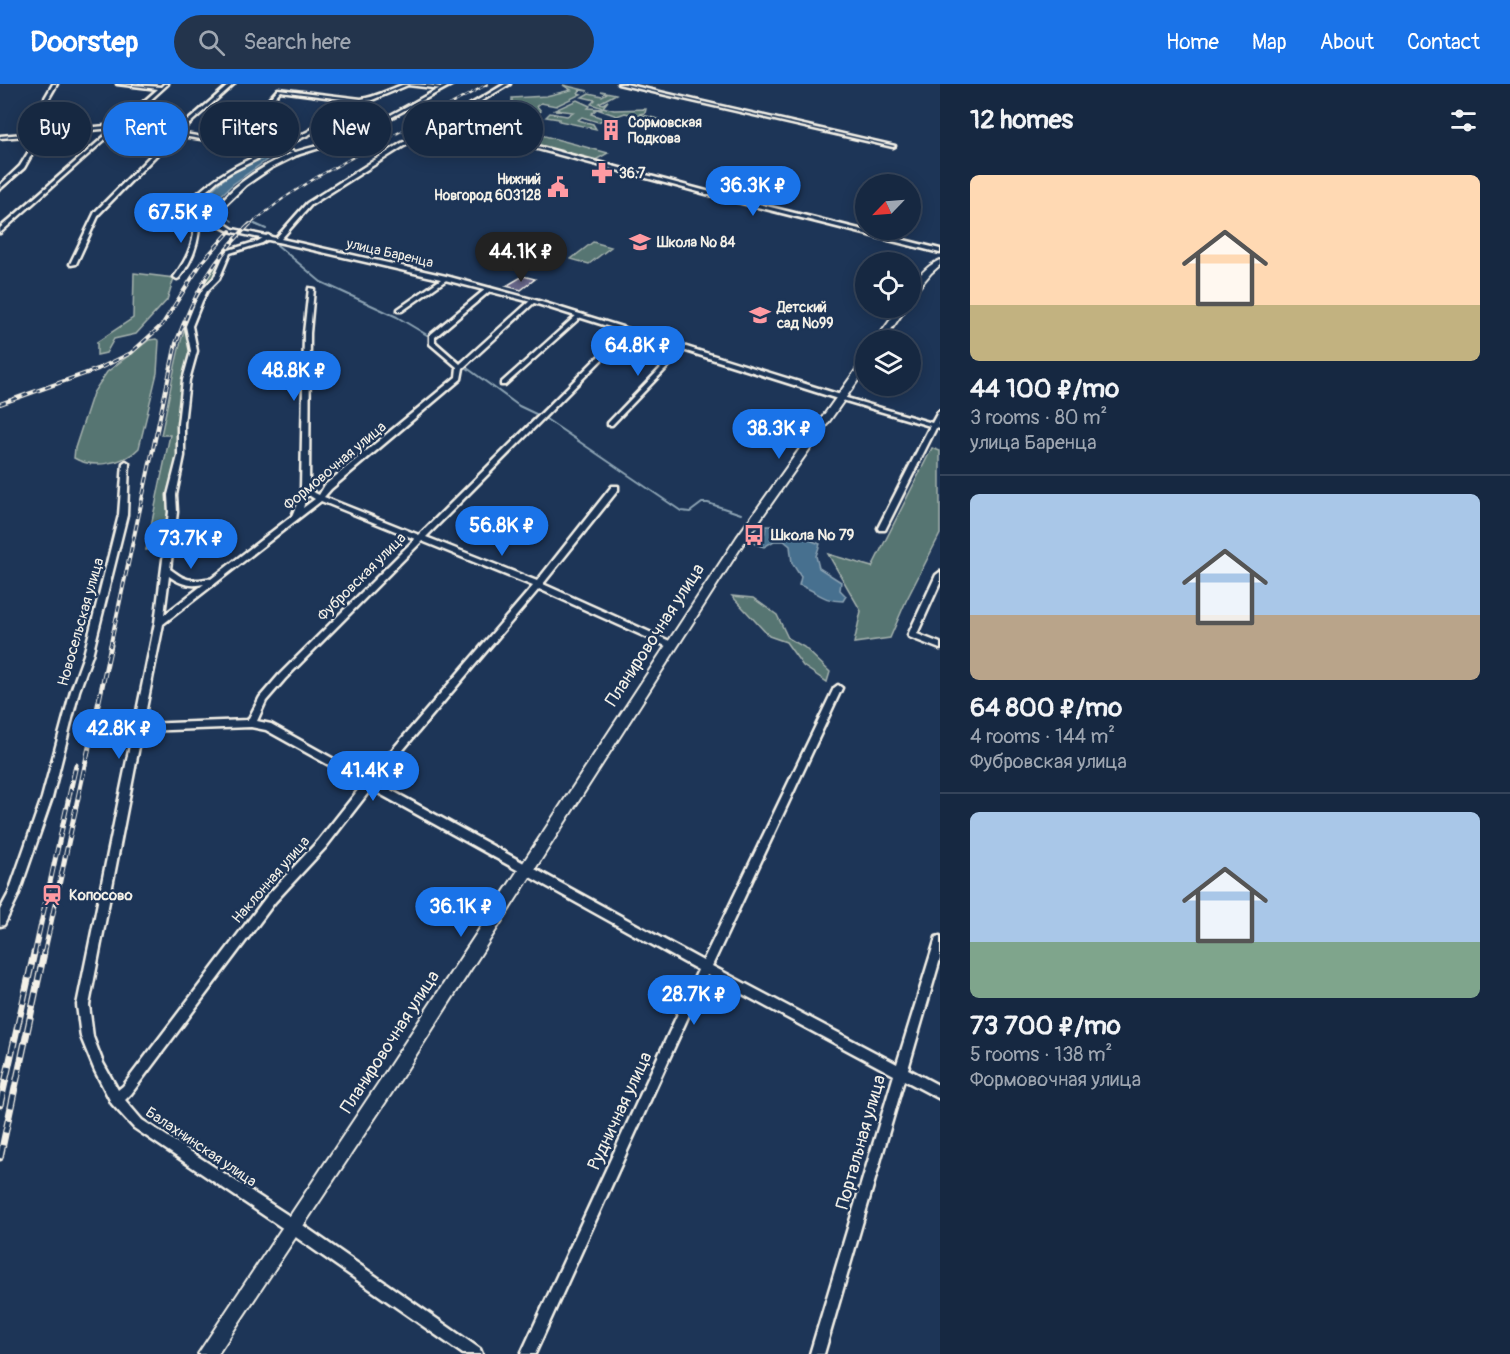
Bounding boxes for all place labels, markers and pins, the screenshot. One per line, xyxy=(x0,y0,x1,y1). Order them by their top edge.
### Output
place label: Сормовская Подкова xyxy=(628,114,702,147)
building icon: Сормовская Подкова xyxy=(599,118,623,142)
pharmacy icon: 36.7 xyxy=(590,161,614,185)
place label: 36.7 xyxy=(619,165,646,182)
pin: 36.3K ₽ xyxy=(698,166,808,217)
place label: Нижний Новгород 603128 xyxy=(434,171,541,204)
public building icon: Нижний Новгород 603128 xyxy=(546,175,570,199)
pin: 67.5K ₽ xyxy=(126,193,236,244)
school or university icon: Школа № 84 xyxy=(628,230,652,254)
pin: 44.1K ₽ xyxy=(466,232,576,283)
place label: Школа № 84 xyxy=(656,234,736,251)
place label: Детский сад №99 xyxy=(776,299,833,332)
school or university icon: Детский сад №99 xyxy=(748,303,772,327)
pin: 64.8K ₽ xyxy=(583,326,693,377)
pin: 48.8K ₽ xyxy=(239,351,349,402)
pin: 38.3K ₽ xyxy=(724,409,834,460)
pin: 56.8K ₽ xyxy=(447,506,557,557)
pin: 73.7K ₽ xyxy=(136,519,246,570)
bus stop icon: Школа № 79 xyxy=(742,523,766,547)
place label: Школа № 79 xyxy=(770,526,855,545)
pin: 42.8K ₽ xyxy=(64,709,174,760)
pin: 41.4K ₽ xyxy=(318,751,428,802)
station icon: Копосово xyxy=(40,883,64,907)
place label: Копосово xyxy=(69,886,132,905)
pin: 36.1K ₽ xyxy=(406,887,516,938)
pin: 28.7K ₽ xyxy=(639,975,749,1026)

